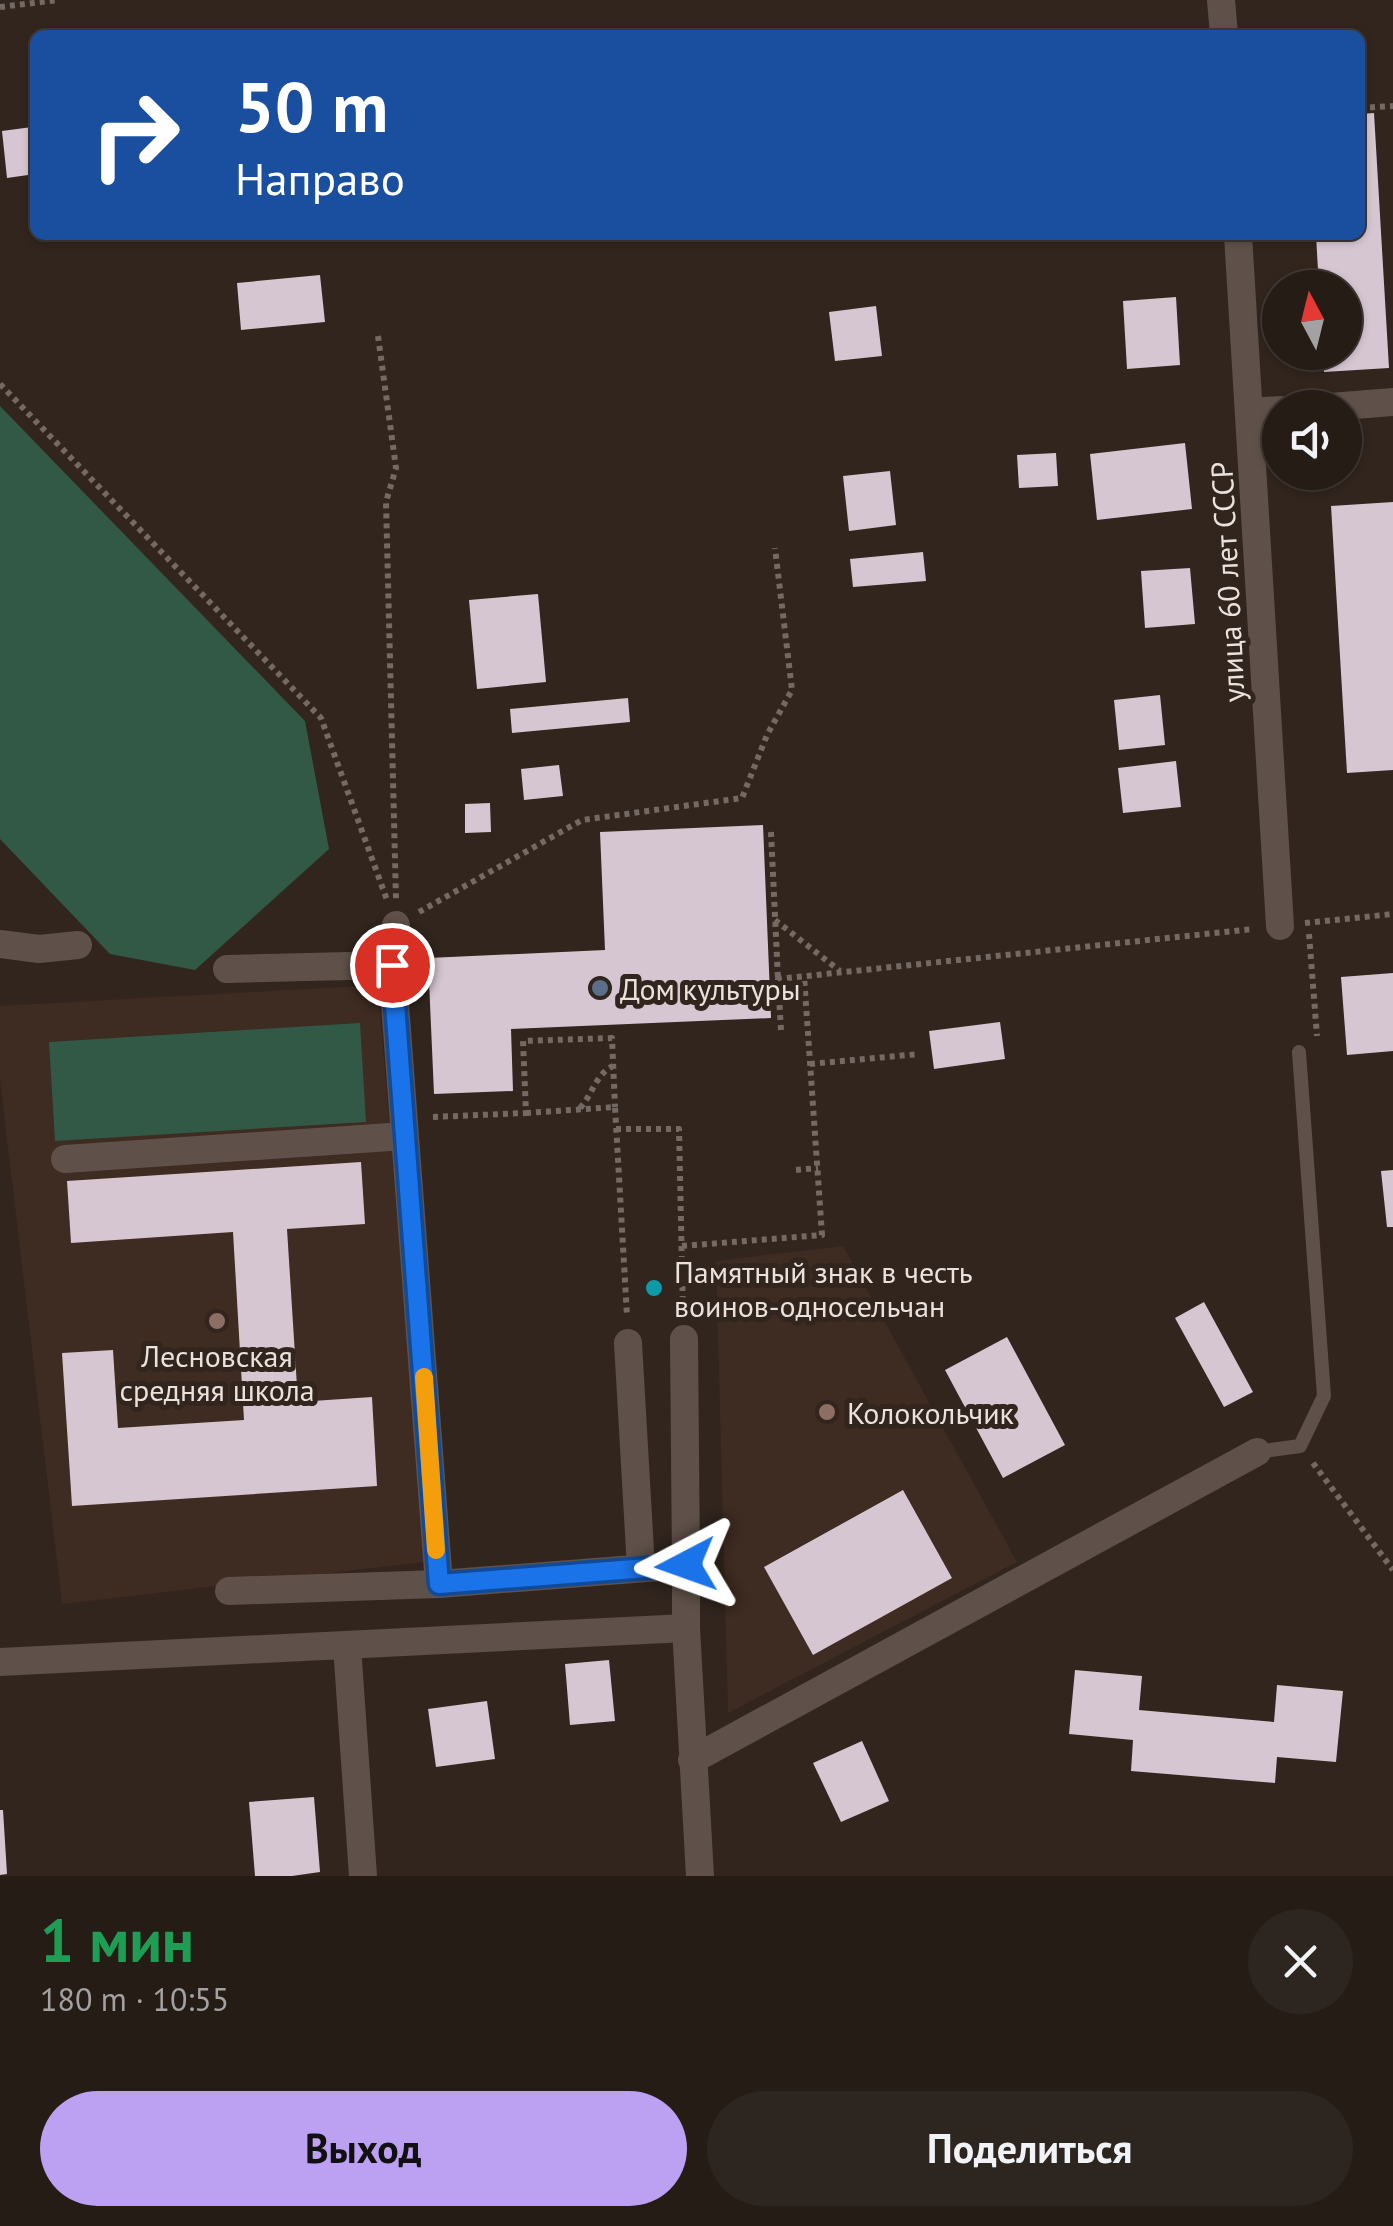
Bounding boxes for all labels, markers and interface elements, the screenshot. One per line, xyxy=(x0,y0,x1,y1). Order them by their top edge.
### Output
text: 50 m xyxy=(235,61,388,151)
icon: right xyxy=(70,70,200,200)
text: Направо xyxy=(235,149,405,207)
north arrow xyxy=(1262,270,1362,370)
map controls xyxy=(1262,270,1362,490)
button: sound xyxy=(1262,390,1362,490)
street label: улица 60 лет СССР xyxy=(1201,461,1253,703)
pin xyxy=(350,923,435,1008)
icon: arrive xyxy=(365,938,420,993)
place label: Дом культуры xyxy=(620,969,801,1008)
marker: Дом культуры xyxy=(589,977,611,999)
place label: Памятный знак в честь воинов-односельчан xyxy=(674,1252,973,1325)
marker: Памятный знак в честь воинов-односельчан xyxy=(643,1277,665,1299)
marker: Лесновская средняя школа xyxy=(206,1310,228,1332)
place label: Лесновская средняя школа xyxy=(119,1336,315,1409)
place label: Колокольчик xyxy=(847,1393,1015,1432)
marker: Колокольчик xyxy=(816,1401,838,1423)
position arrow xyxy=(634,1513,738,1617)
text: 1 мин xyxy=(40,1901,194,1979)
button: close xyxy=(1248,1909,1353,2014)
text: 180 m · 10:55 xyxy=(40,1978,229,2020)
button: Выход xyxy=(40,2091,687,2206)
button: Поделиться xyxy=(707,2091,1353,2206)

